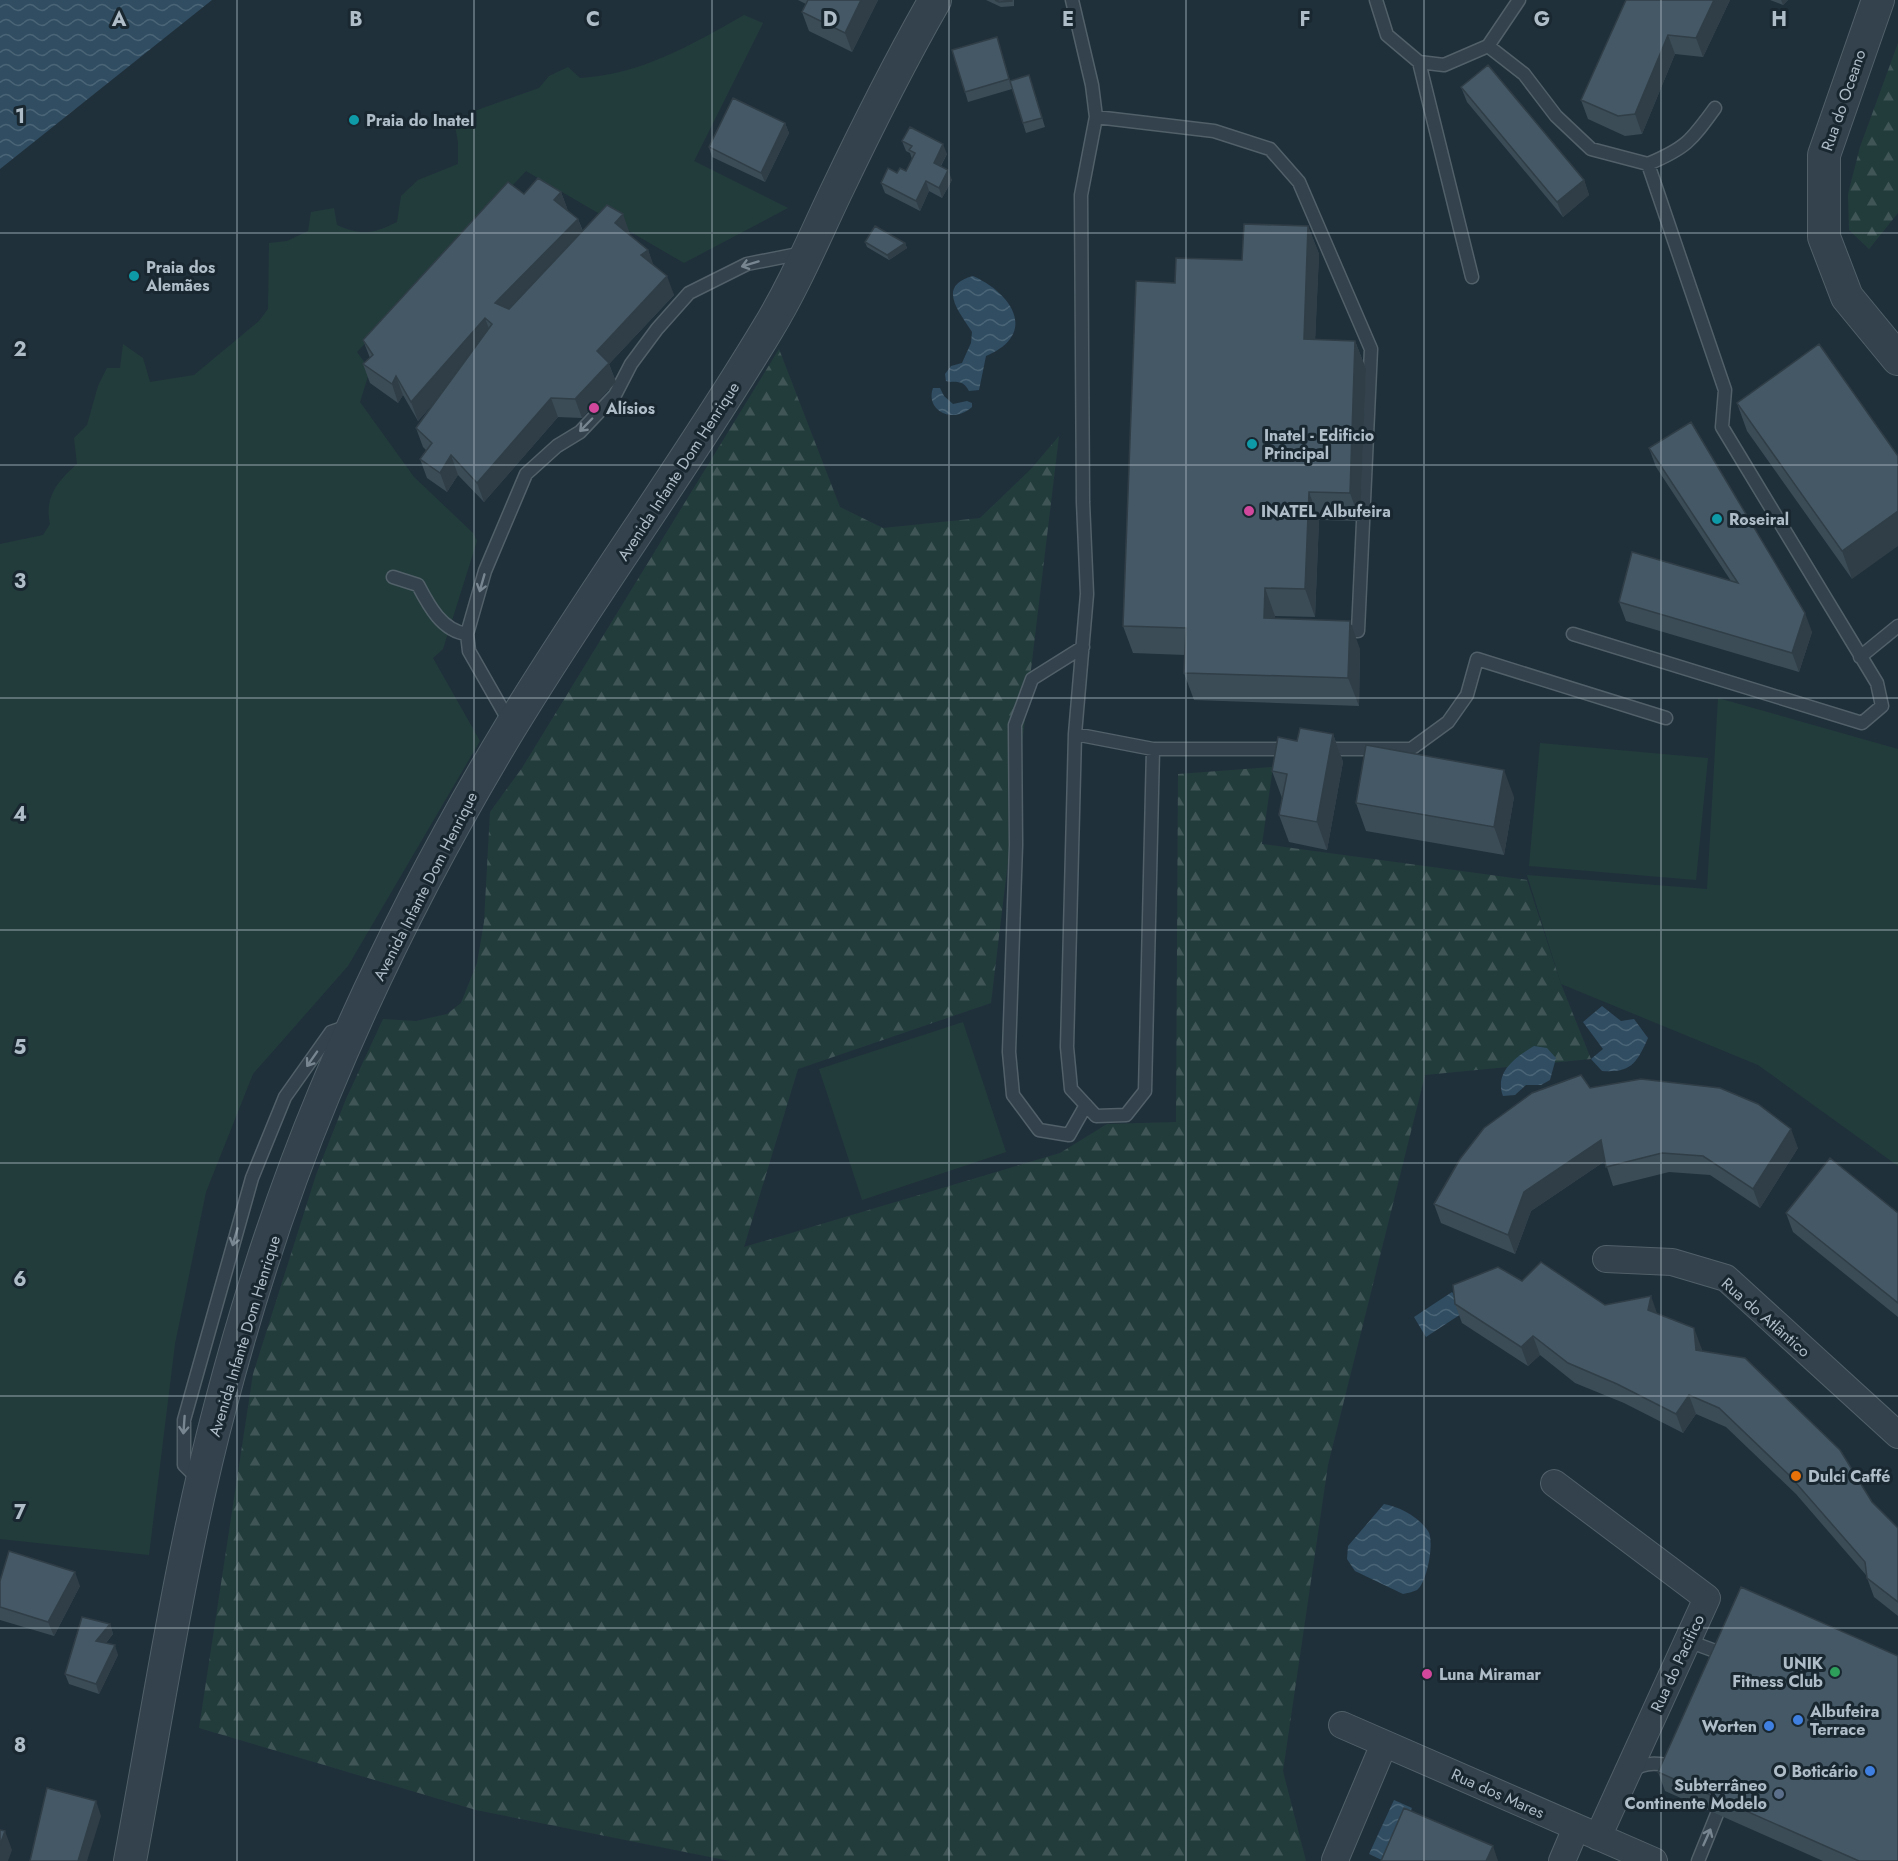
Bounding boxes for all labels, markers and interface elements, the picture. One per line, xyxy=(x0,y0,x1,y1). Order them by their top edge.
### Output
text: A xyxy=(111,5,127,34)
text: B xyxy=(349,5,363,34)
text: C xyxy=(586,5,600,34)
text: D xyxy=(823,5,837,34)
text: E xyxy=(1062,5,1074,34)
text: F xyxy=(1299,5,1311,34)
text: G xyxy=(1534,5,1550,34)
text: H xyxy=(1771,5,1787,34)
street label: Rua do Oceano xyxy=(1815,46,1872,154)
text: 1 xyxy=(15,102,25,131)
place label: Praia do Inatel xyxy=(366,109,474,132)
marker: Praia do Inatel xyxy=(347,113,361,127)
place label: Praia dos Alemães xyxy=(145,256,215,297)
one-way arrow xyxy=(742,260,760,271)
marker: Praia dos Alemães xyxy=(127,269,141,283)
text: 2 xyxy=(13,335,27,364)
street label: Avenida Infante Dom Henrique xyxy=(612,377,745,565)
place label: Alísios xyxy=(605,397,655,420)
marker: Alísios xyxy=(587,401,601,415)
one-way arrow xyxy=(578,418,593,433)
place label: Inatel - Edificio Principal xyxy=(1264,424,1374,465)
marker: Inatel - Edificio Principal xyxy=(1245,437,1259,451)
place label: INATEL Albufeira xyxy=(1261,500,1391,523)
marker: INATEL Albufeira xyxy=(1242,504,1256,518)
place label: Roseiral xyxy=(1729,508,1789,531)
marker: Roseiral xyxy=(1710,512,1724,526)
text: 3 xyxy=(14,567,26,596)
one-way arrow xyxy=(476,573,487,592)
street label: Avenida Infante Dom Henrique xyxy=(368,788,483,985)
text: 4 xyxy=(13,800,27,829)
text: 5 xyxy=(14,1033,27,1062)
one-way arrow xyxy=(306,1051,318,1067)
one-way arrow xyxy=(229,1227,240,1246)
street label: Avenida Infante Dom Henrique xyxy=(203,1233,286,1440)
text: 6 xyxy=(13,1265,27,1294)
street label: Rua do Atlântico xyxy=(1716,1272,1815,1363)
one-way arrow xyxy=(179,1414,190,1434)
place label: Dulci Caffé xyxy=(1808,1465,1890,1488)
marker: Dulci Caffé xyxy=(1789,1469,1803,1483)
text: 7 xyxy=(14,1498,27,1527)
street label: Rua do Pacifico xyxy=(1645,1610,1710,1716)
place label: UNIK Fitness Club xyxy=(1732,1652,1824,1693)
place label: Luna Miramar xyxy=(1439,1663,1542,1686)
marker: UNIK Fitness Club xyxy=(1828,1665,1842,1679)
marker: Luna Miramar xyxy=(1420,1667,1434,1681)
place label: Albufeira Terrace xyxy=(1809,1700,1879,1741)
marker: Albufeira Terrace xyxy=(1791,1713,1805,1727)
place label: Worten xyxy=(1702,1715,1757,1738)
marker: Worten xyxy=(1762,1719,1776,1733)
text: 8 xyxy=(14,1731,26,1760)
place label: O Boticário xyxy=(1773,1760,1858,1783)
street label: Rua dos Mares xyxy=(1448,1763,1548,1824)
marker: O Boticário xyxy=(1863,1764,1877,1778)
place label: Subterrâneo Continente Modelo xyxy=(1625,1774,1767,1815)
marker: Subterrâneo Continente Modelo xyxy=(1772,1787,1786,1801)
one-way arrow xyxy=(1701,1829,1713,1847)

